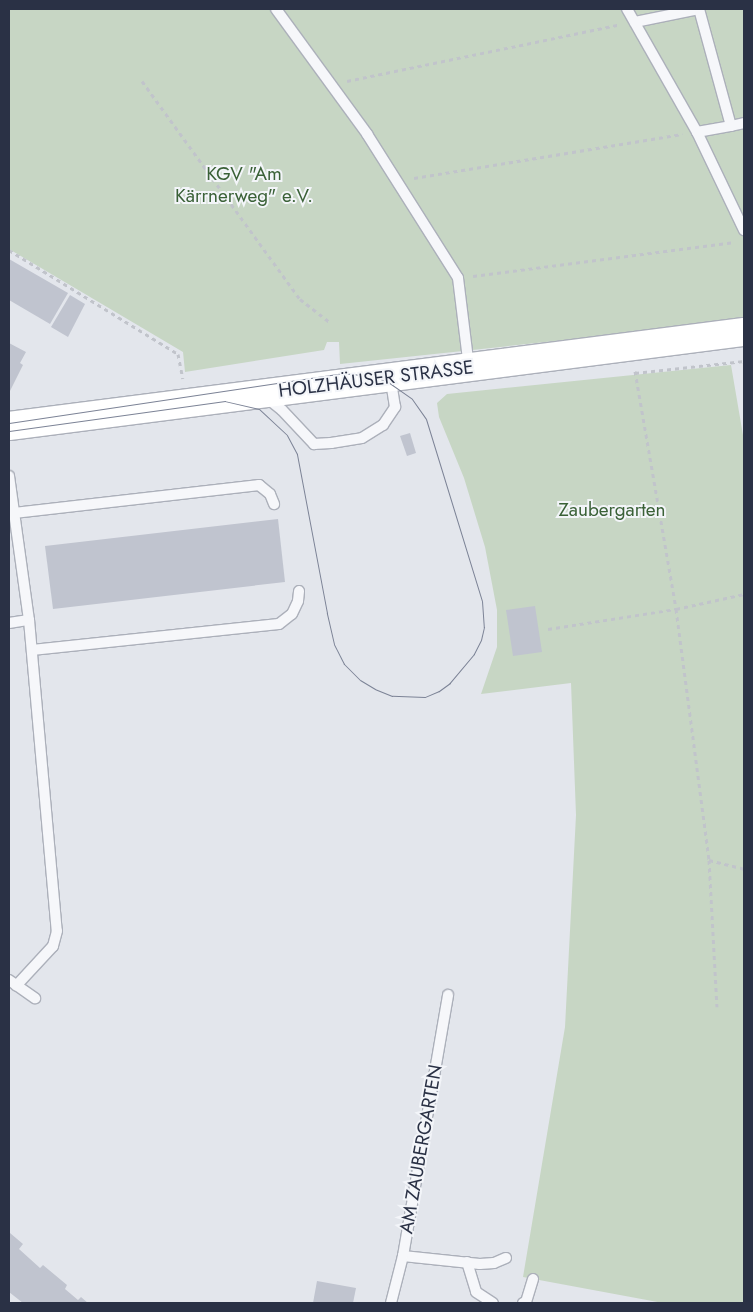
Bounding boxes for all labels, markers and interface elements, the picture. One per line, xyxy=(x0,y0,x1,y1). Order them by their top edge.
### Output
park label: KGV "Am Kärrnerweg" e.V. xyxy=(175,163,313,207)
street label: HOLZHÄUSER STRASSE xyxy=(277,356,475,402)
park label: Zaubergarten xyxy=(558,499,666,521)
street label: AM ZAUBERGARTEN xyxy=(395,1063,447,1235)

